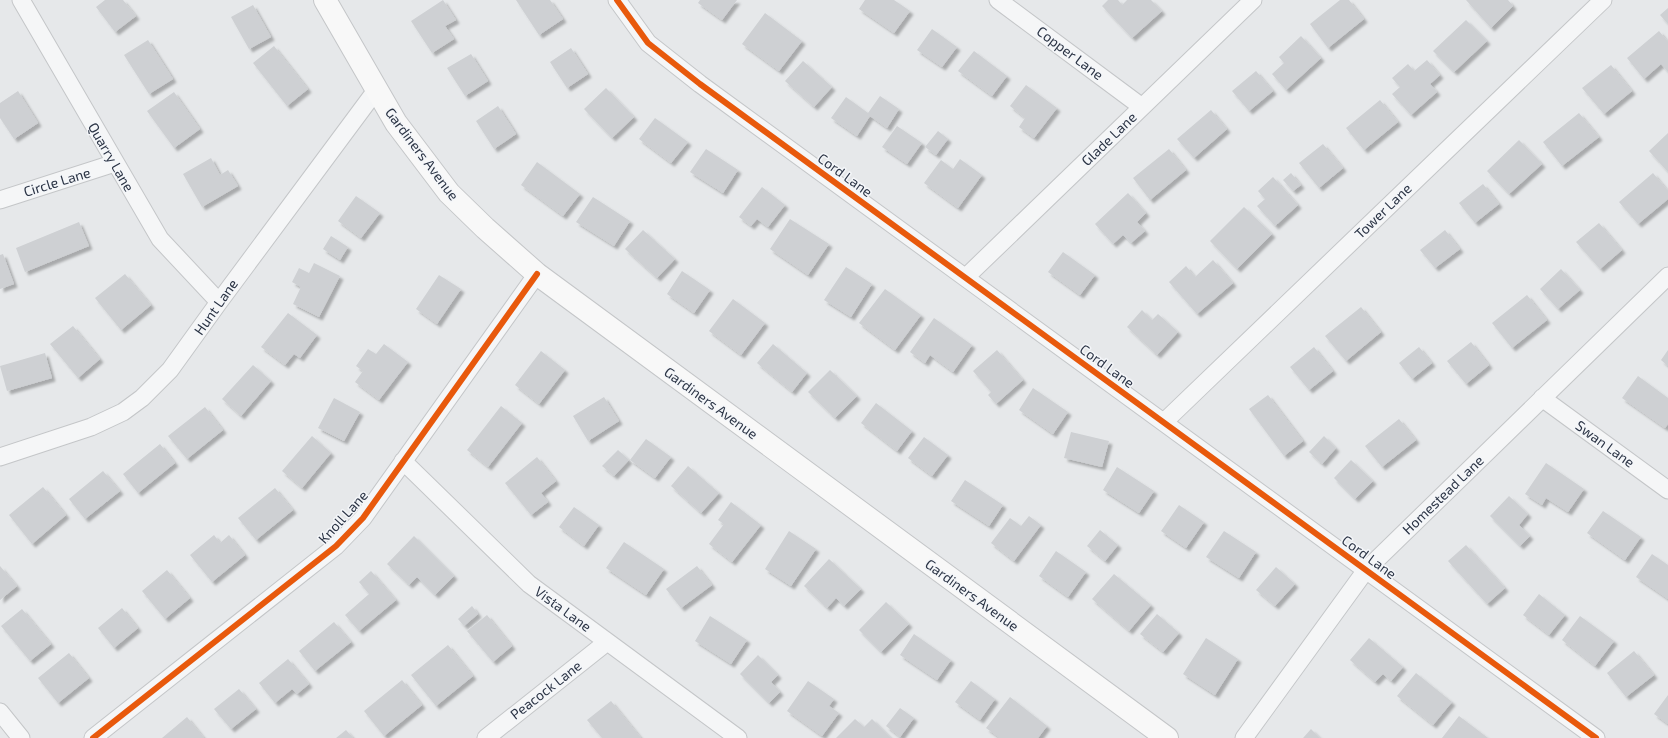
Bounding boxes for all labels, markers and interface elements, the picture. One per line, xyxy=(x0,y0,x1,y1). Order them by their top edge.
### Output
street label: Copper Lane xyxy=(1034,22,1107,83)
street label: Gardiners Avenue xyxy=(382,104,463,203)
street label: Glade Lane xyxy=(1078,108,1140,169)
street label: Quarry Lane xyxy=(85,119,138,194)
street label: Cord Lane xyxy=(815,149,876,200)
street label: Circle Lane xyxy=(21,163,92,200)
street label: Tower Lane xyxy=(1351,179,1415,242)
street label: Hunt Lane xyxy=(190,275,241,338)
street label: Cord Lane xyxy=(1077,340,1138,391)
street label: Gardiners Avenue xyxy=(661,363,761,442)
street label: Swan Lane xyxy=(1572,417,1638,471)
street label: Homestead Lane xyxy=(1398,452,1487,538)
street label: Knoll Lane xyxy=(314,486,371,547)
street label: Cord Lane xyxy=(1339,531,1400,582)
street label: Gardiners Avenue xyxy=(922,555,1022,634)
street label: Vista Lane xyxy=(532,582,595,635)
street label: Peacock Lane xyxy=(507,657,585,723)

